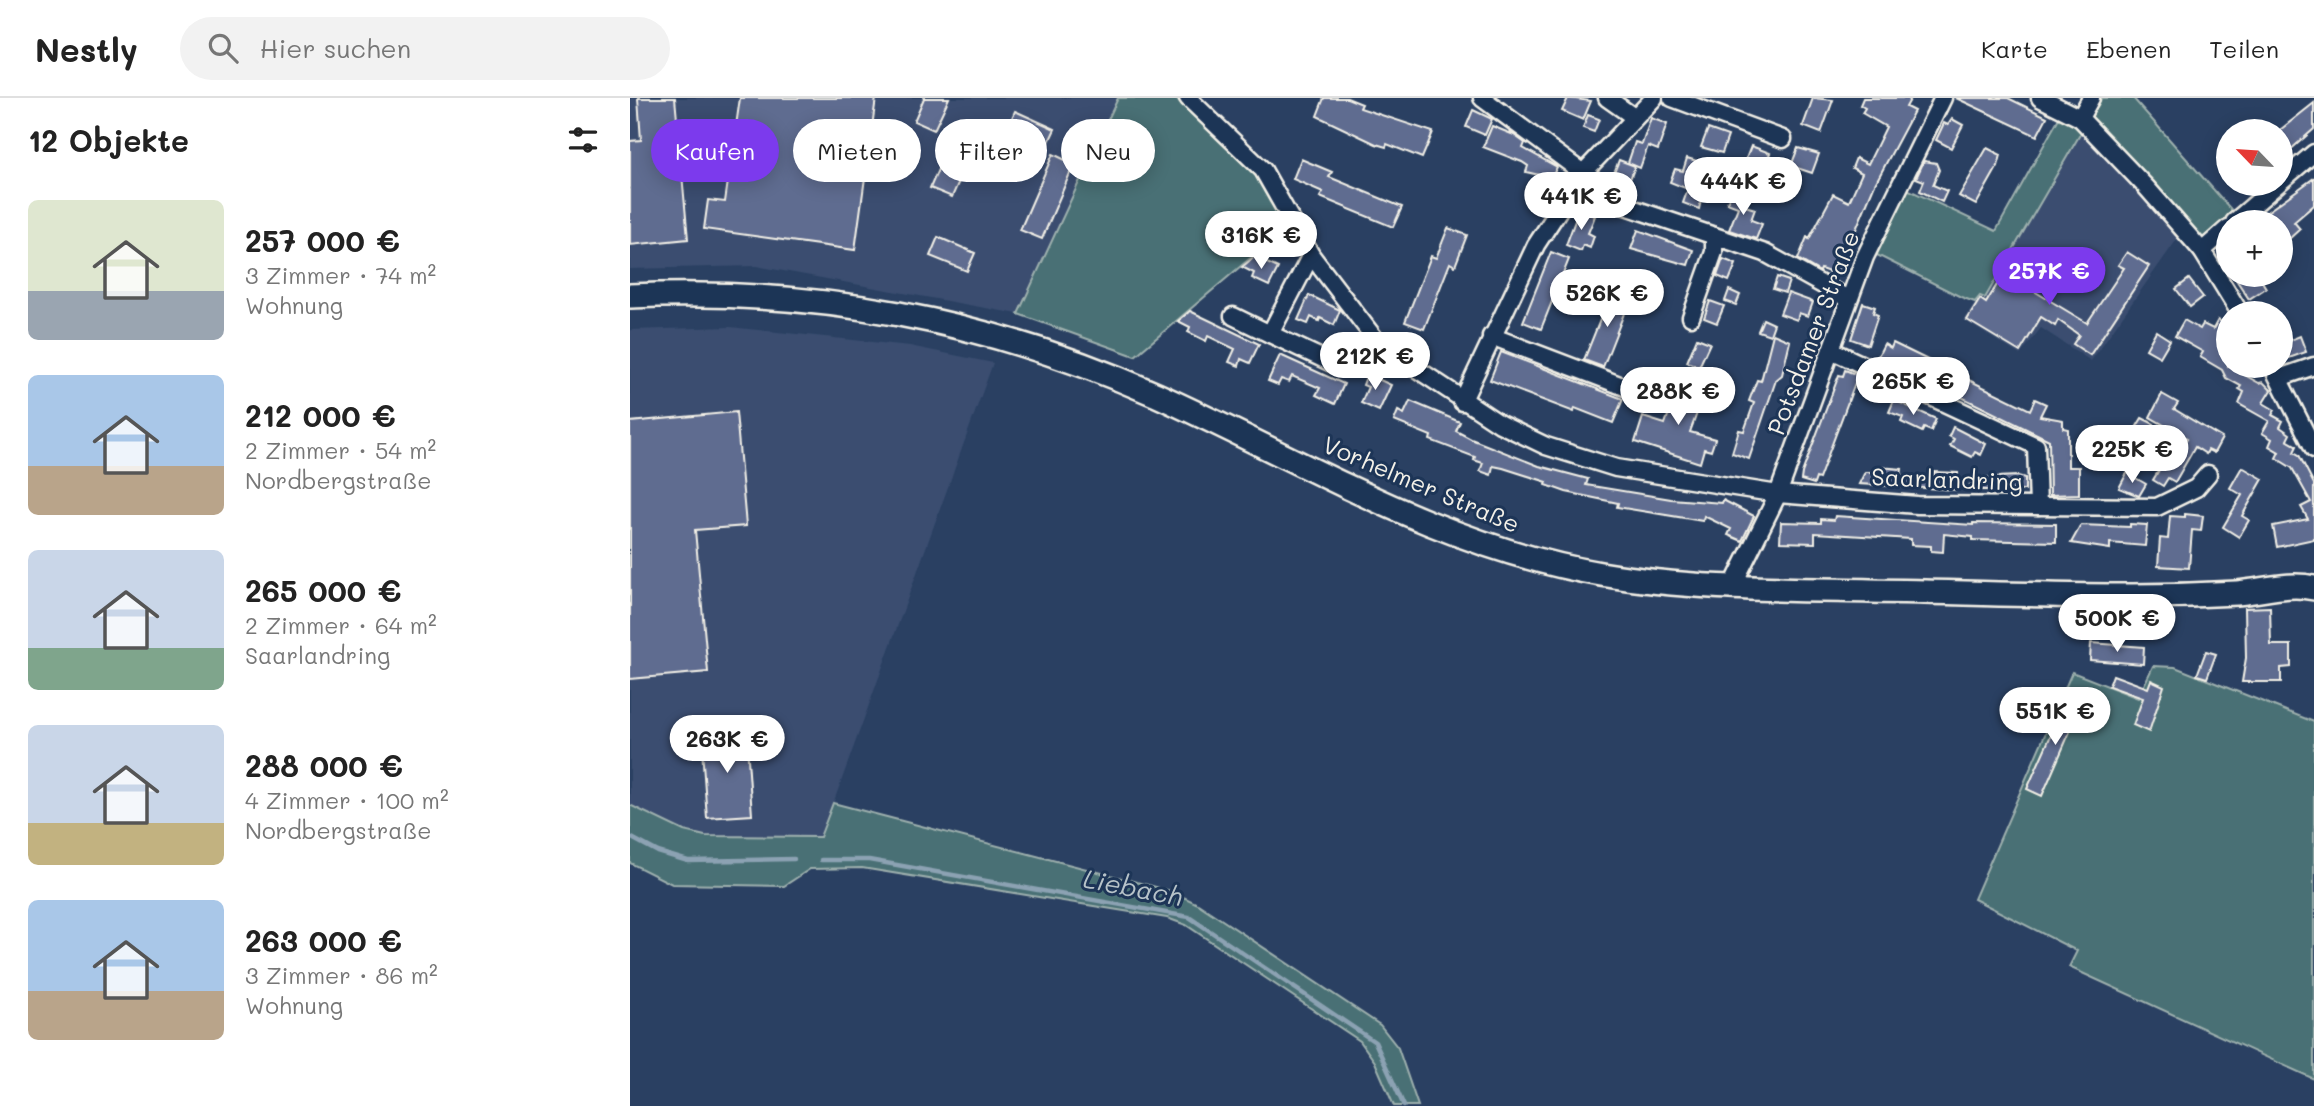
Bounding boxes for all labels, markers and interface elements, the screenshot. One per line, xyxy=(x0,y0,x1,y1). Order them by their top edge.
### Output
search box xyxy=(180,17,670,80)
text: Nestly xyxy=(35,27,138,70)
icon: search xyxy=(204,29,242,67)
text: Hier suchen xyxy=(260,31,411,65)
text: Karte xyxy=(1981,33,2048,64)
text: Ebenen xyxy=(2086,33,2171,64)
text: Teilen xyxy=(2209,33,2279,64)
chip: Kaufen xyxy=(651,119,779,182)
chip: Mieten xyxy=(793,119,921,182)
chip: Filter xyxy=(935,119,1047,182)
chip: Neu xyxy=(1061,119,1155,182)
north arrow xyxy=(2216,119,2292,196)
map controls xyxy=(2216,119,2293,378)
text: 12 Objekte xyxy=(28,120,189,160)
icon: filters xyxy=(564,121,602,159)
pin: 444K € xyxy=(1686,158,1800,217)
text: 444K € xyxy=(1700,165,1786,195)
pin: 441K € xyxy=(1524,172,1638,232)
text: 441K € xyxy=(1540,180,1622,210)
button: + xyxy=(2216,210,2293,287)
pin: 316K € xyxy=(1204,212,1318,271)
text: 316K € xyxy=(1221,219,1301,249)
text: 257 000 € xyxy=(245,220,400,260)
street label: Potsdamer Straße xyxy=(1759,226,1866,439)
icon: home xyxy=(84,228,168,312)
pin: 257K € xyxy=(1992,248,2106,307)
text: 257K € xyxy=(2008,255,2090,285)
text: 3 Zimmer · 74 m² xyxy=(245,260,436,290)
pin: 526K € xyxy=(1550,270,1664,329)
text: 526K € xyxy=(1566,277,1648,307)
text: Wohnung xyxy=(245,290,343,320)
button: − xyxy=(2216,301,2293,378)
pin: 212K € xyxy=(1318,332,1432,392)
text: 212K € xyxy=(1336,340,1414,370)
pin: 265K € xyxy=(1856,358,1970,417)
text: 265K € xyxy=(1872,365,1954,395)
pin: 288K € xyxy=(1621,368,1735,427)
text: 288K € xyxy=(1636,375,1720,405)
text: 212 000 € xyxy=(245,395,396,435)
icon: home xyxy=(84,403,168,487)
pin: 225K € xyxy=(2075,426,2189,485)
street label: Vorhelmer Straße xyxy=(1318,428,1525,539)
text: 225K € xyxy=(2091,433,2173,463)
text: 2 Zimmer · 54 m² xyxy=(245,435,436,465)
street label: Saarlandring xyxy=(1871,460,2023,497)
text: Nordbergstraße xyxy=(245,465,432,495)
text: 265 000 € xyxy=(245,570,401,610)
icon: home xyxy=(84,578,168,662)
pin: 500K € xyxy=(2060,594,2174,654)
text: 500K € xyxy=(2074,602,2160,632)
text: 2 Zimmer · 64 m² xyxy=(245,610,437,640)
text: Saarlandring xyxy=(245,640,390,670)
pin: 551K € xyxy=(1998,688,2112,747)
text: 551K € xyxy=(2015,695,2095,725)
pin: 263K € xyxy=(670,716,784,775)
text: 263K € xyxy=(686,723,768,753)
text: 288 000 € xyxy=(245,745,403,785)
icon: home xyxy=(84,753,168,837)
text: 4 Zimmer · 100 m² xyxy=(245,785,449,815)
text: Nordbergstraße xyxy=(245,815,432,845)
water label: Liebach xyxy=(1081,861,1186,913)
text: 263 000 € xyxy=(245,920,402,960)
icon: home xyxy=(84,928,168,1012)
text: 3 Zimmer · 86 m² xyxy=(245,960,438,990)
text: Wohnung xyxy=(245,990,343,1020)

